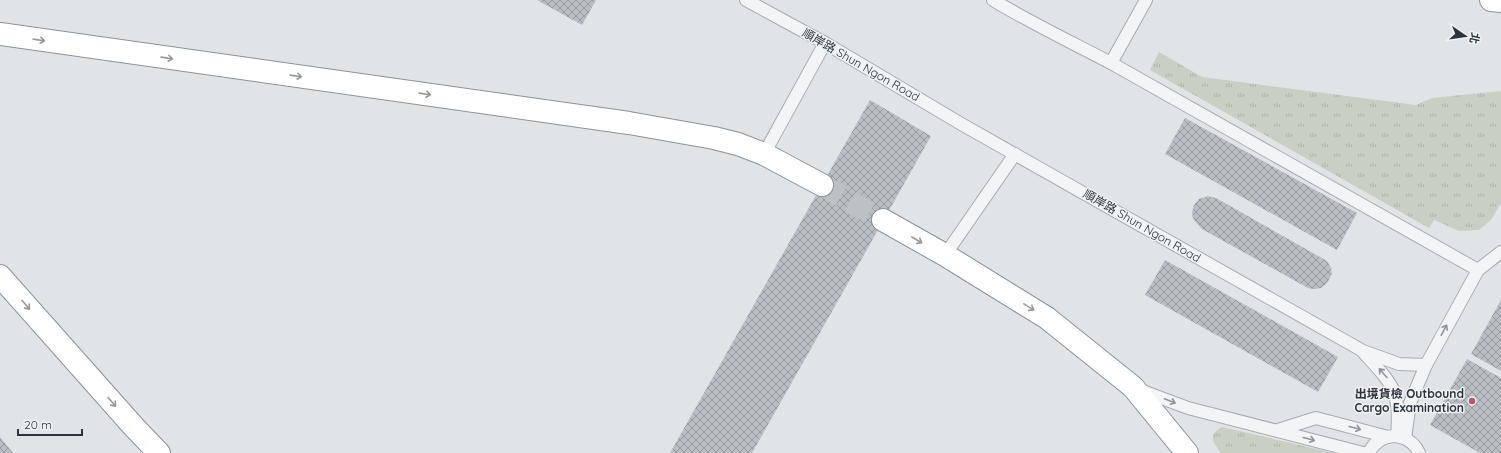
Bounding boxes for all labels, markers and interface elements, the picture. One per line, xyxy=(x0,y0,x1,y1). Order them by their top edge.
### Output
north arrow xyxy=(1445,16,1485,56)
street label: 順岸路 Shun Ngon Road xyxy=(800,25,923,104)
text: 北 xyxy=(1467,31,1483,45)
one-way arrow xyxy=(32,36,45,44)
one-way arrow xyxy=(160,54,173,62)
one-way arrow xyxy=(289,72,302,80)
one-way arrow xyxy=(418,90,431,98)
street label: 順岸路 Shun Ngon Road xyxy=(1081,186,1204,265)
one-way arrow xyxy=(911,236,923,244)
one-way arrow xyxy=(21,300,30,310)
one-way arrow xyxy=(1023,303,1035,311)
one-way arrow xyxy=(1441,324,1448,336)
one-way arrow xyxy=(1378,368,1387,378)
place label: 出境貨檢 Outbound Cargo Examination xyxy=(1354,386,1464,415)
marker: 出境貨檢 Outbound Cargo Examination xyxy=(1467,396,1477,406)
one-way arrow xyxy=(107,397,116,408)
one-way arrow xyxy=(1163,398,1175,406)
scale bar xyxy=(18,411,82,437)
text: 20 m xyxy=(24,417,52,432)
one-way arrow xyxy=(1348,425,1361,432)
one-way arrow xyxy=(1302,435,1315,443)

